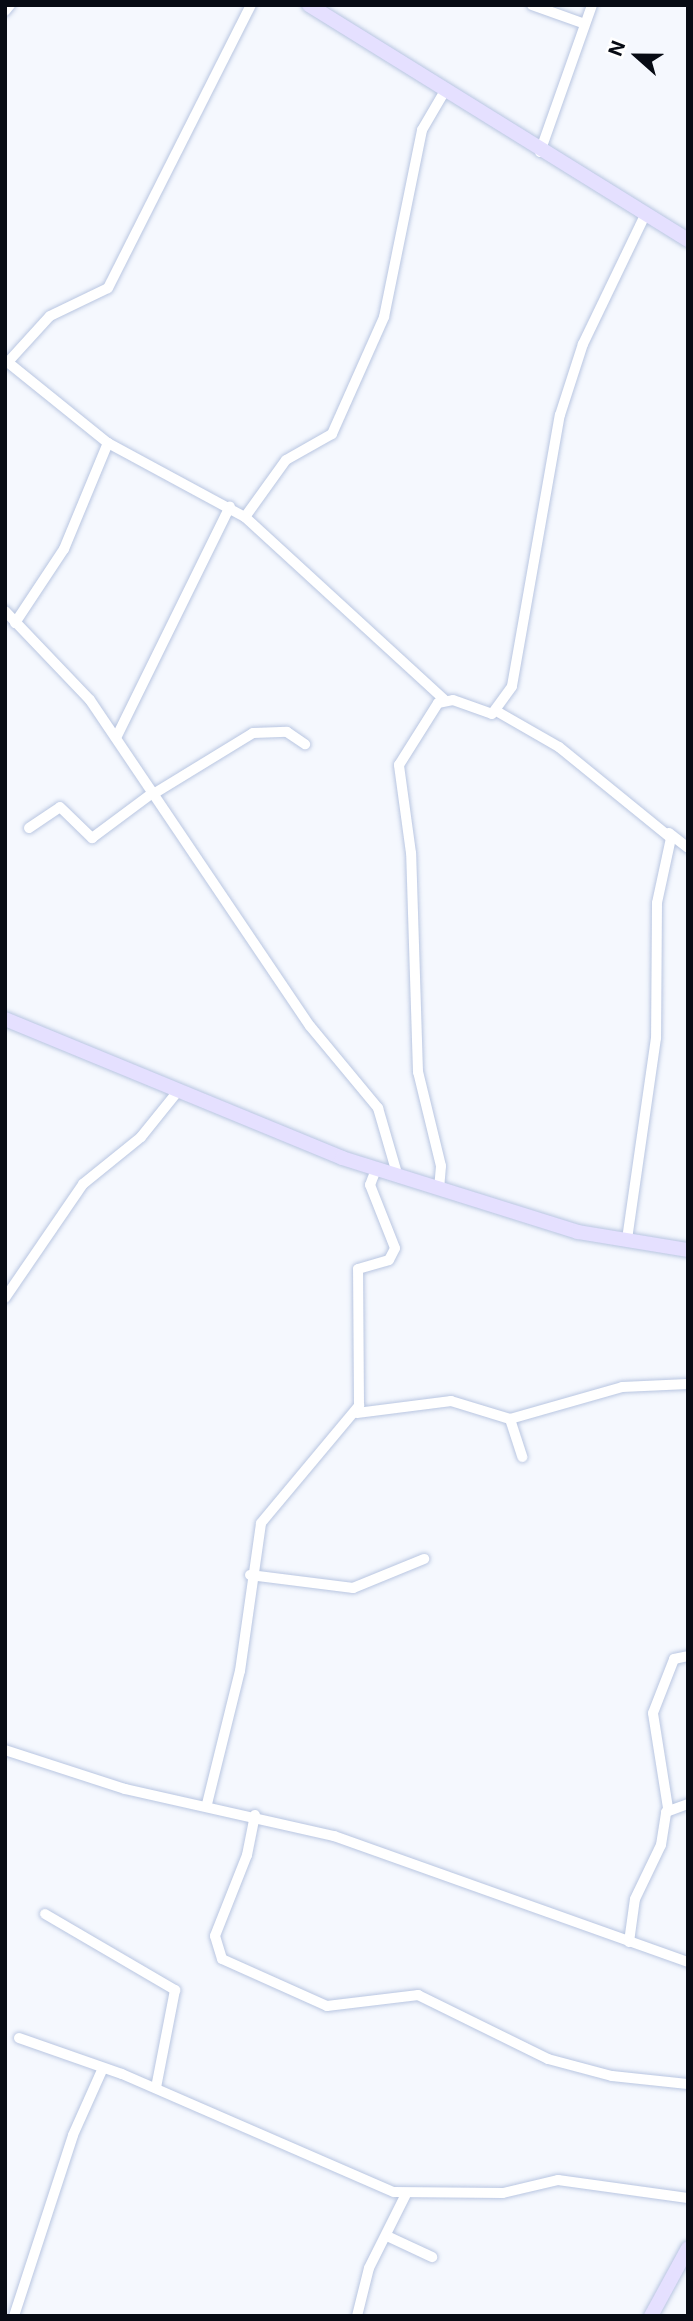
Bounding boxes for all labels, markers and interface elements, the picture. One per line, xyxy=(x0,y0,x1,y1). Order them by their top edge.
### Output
north arrow xyxy=(602,21,672,91)
text: N xyxy=(604,37,630,59)

